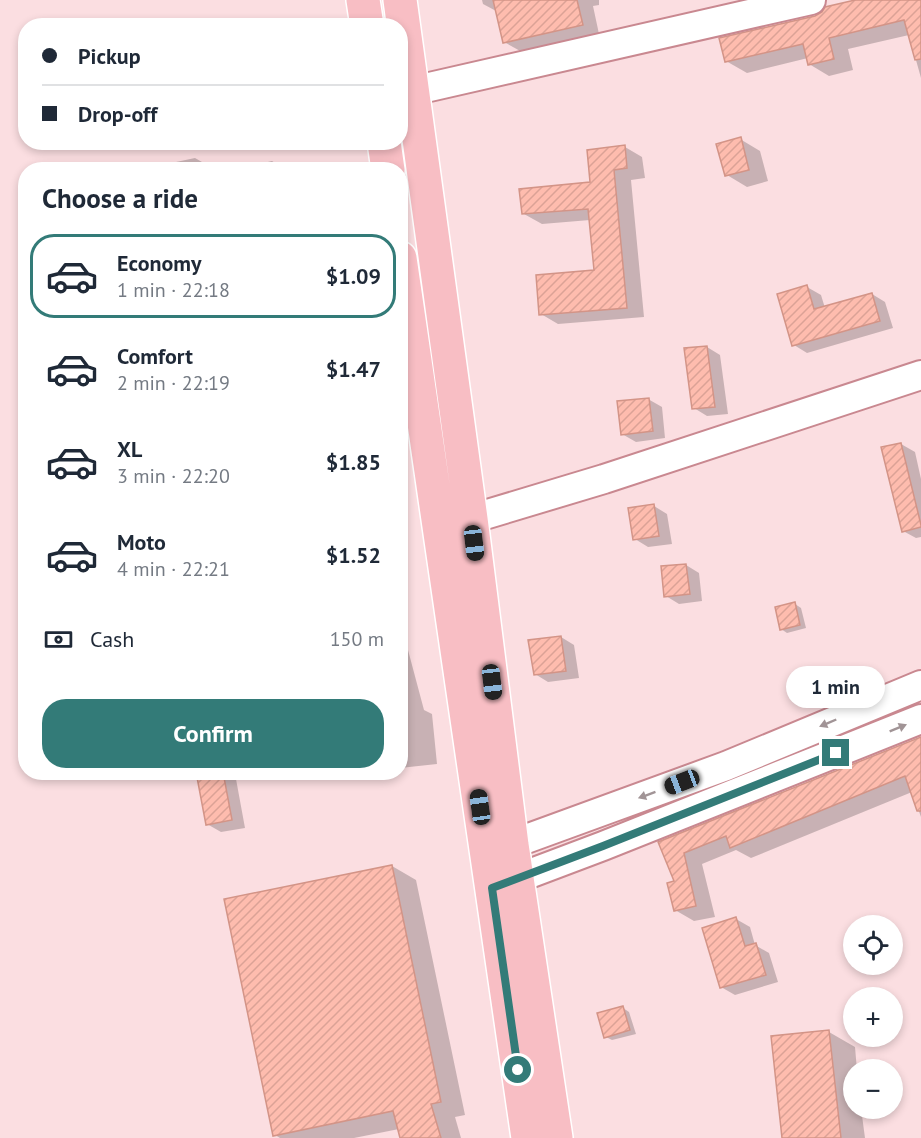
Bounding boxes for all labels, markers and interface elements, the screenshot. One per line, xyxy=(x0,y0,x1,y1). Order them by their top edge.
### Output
text: Pickup xyxy=(78,42,141,70)
text: Drop-off xyxy=(78,100,157,128)
text: Choose a ride xyxy=(42,181,198,215)
icon: car xyxy=(45,249,99,303)
text: Economy xyxy=(117,249,201,277)
text: $1.09 xyxy=(326,262,381,290)
text: 1 min · 22:18 xyxy=(117,277,230,303)
icon: car xyxy=(45,342,99,396)
text: Comfort xyxy=(117,342,193,370)
text: $1.47 xyxy=(326,355,381,383)
text: 2 min · 22:19 xyxy=(117,370,230,396)
icon: car xyxy=(45,435,99,489)
text: XL xyxy=(117,435,142,463)
text: $1.85 xyxy=(326,448,381,476)
text: 3 min · 22:20 xyxy=(117,463,230,489)
car xyxy=(463,524,485,562)
icon: car xyxy=(45,528,99,582)
text: Moto xyxy=(117,528,166,556)
text: $1.52 xyxy=(326,541,381,569)
text: 4 min · 22:21 xyxy=(117,556,230,582)
icon: cash xyxy=(42,623,75,656)
text: Cash xyxy=(90,625,134,653)
text: 150 m xyxy=(330,626,384,652)
car xyxy=(481,663,503,701)
callout: 1 min xyxy=(786,666,886,708)
text: 1 min xyxy=(811,674,860,700)
button: Confirm xyxy=(42,699,384,768)
one-way arrow xyxy=(819,718,837,728)
one-way arrow xyxy=(889,723,907,732)
route end xyxy=(822,739,849,766)
car xyxy=(662,767,702,797)
car xyxy=(469,788,491,826)
one-way arrow xyxy=(638,791,656,801)
map controls xyxy=(843,915,903,1119)
button: locate xyxy=(843,915,903,975)
button: + xyxy=(843,987,903,1047)
route start xyxy=(504,1056,531,1083)
button: − xyxy=(843,1059,903,1119)

